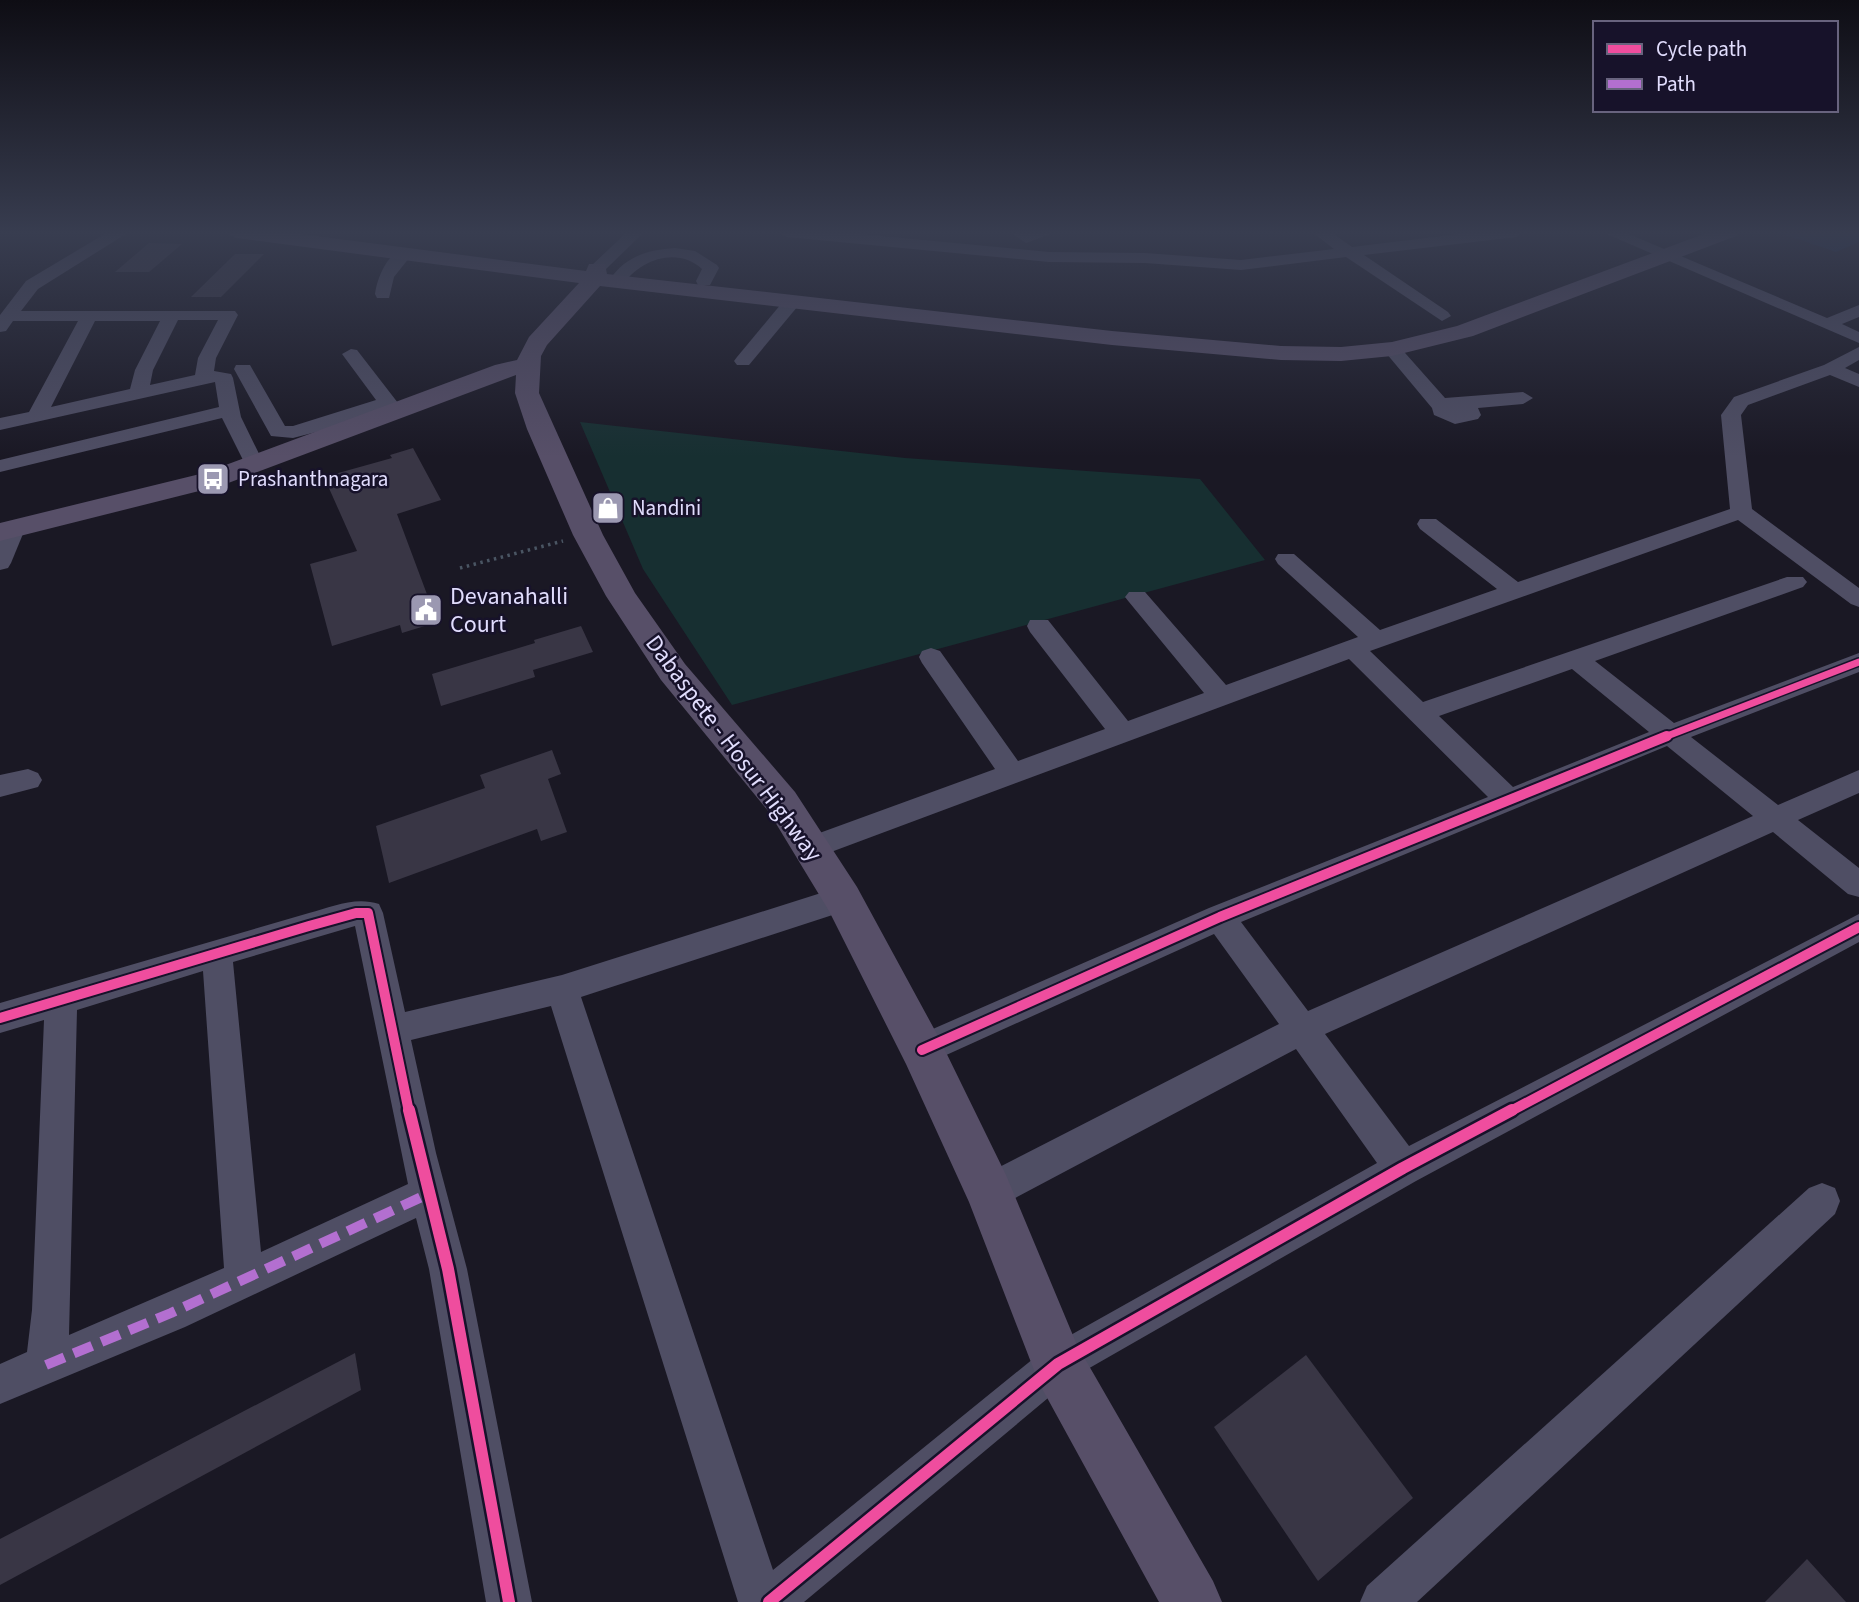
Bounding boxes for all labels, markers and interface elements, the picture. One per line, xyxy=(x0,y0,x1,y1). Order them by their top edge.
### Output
legend xyxy=(1593,21,1838,112)
text: Cycle path xyxy=(1656,34,1747,64)
text: Path xyxy=(1656,69,1696,99)
bus stop icon: Prashanthnagara xyxy=(194,460,232,498)
place label: Prashanthnagara xyxy=(238,464,388,494)
shop icon: Nandini xyxy=(589,489,627,527)
place label: Nandini xyxy=(632,493,701,523)
place label: Devanahalli Court xyxy=(450,579,568,642)
public building icon: Devanahalli Court xyxy=(407,591,445,629)
street label: Dabaspete - Hosur Highway xyxy=(637,628,830,869)

